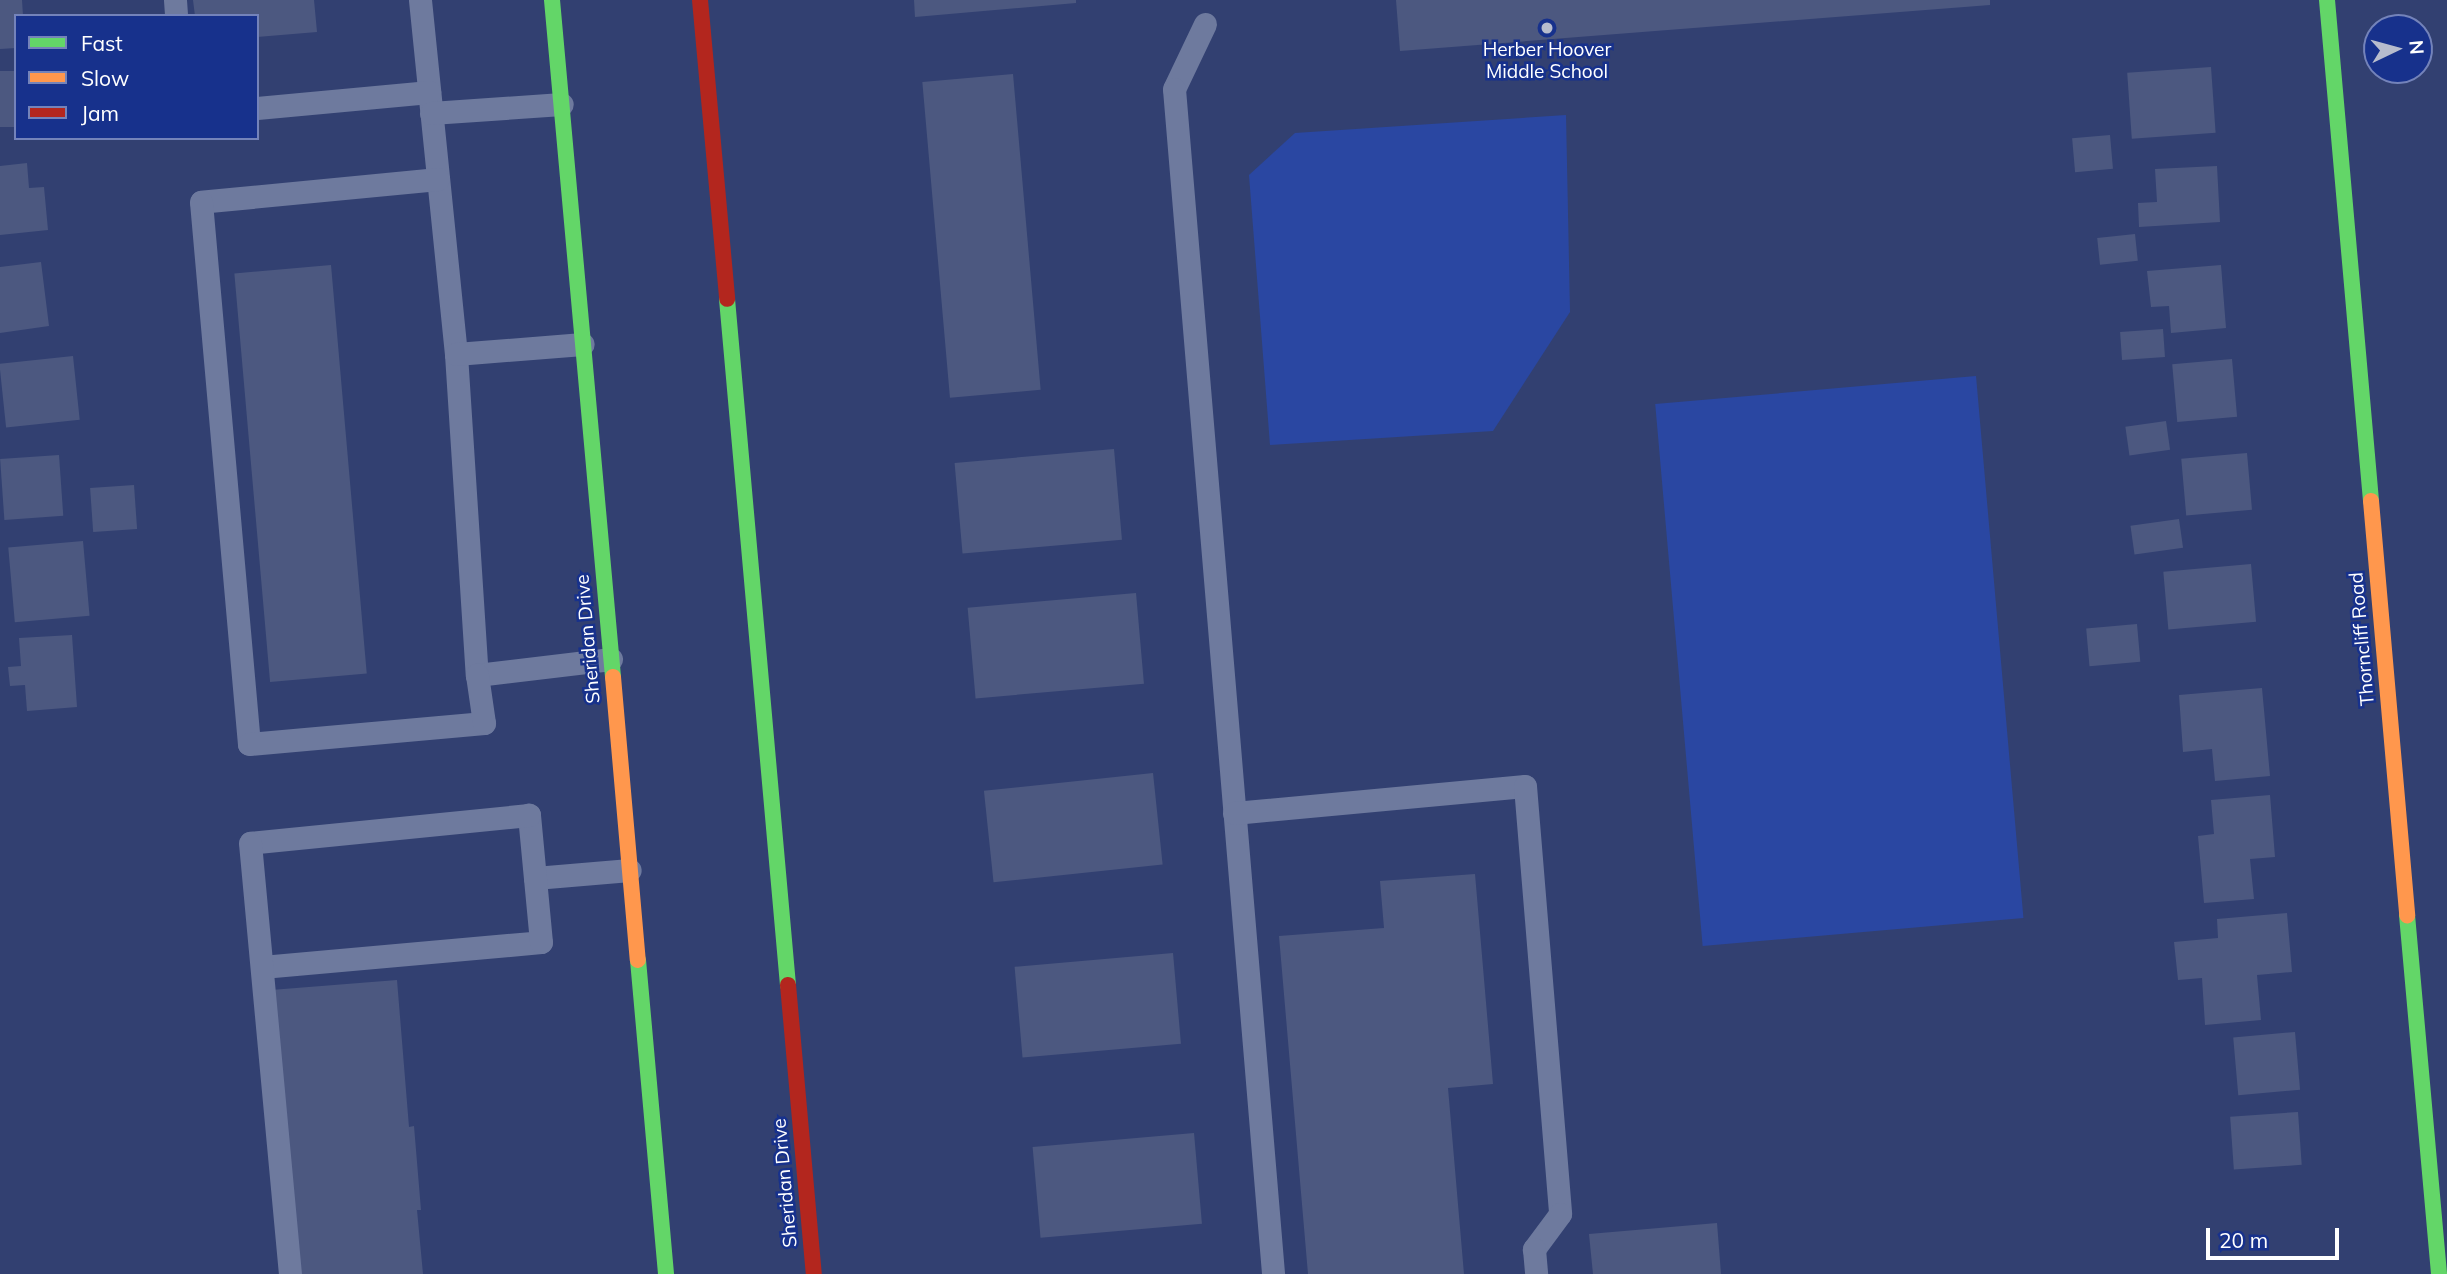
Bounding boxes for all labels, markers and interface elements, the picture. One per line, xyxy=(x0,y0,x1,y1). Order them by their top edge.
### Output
legend xyxy=(14,14,259,140)
north arrow xyxy=(2363,14,2433,84)
marker: Herber Hoover Middle School xyxy=(1539,20,1555,36)
text: Fast xyxy=(81,30,123,56)
place label: Herber Hoover Middle School xyxy=(1483,39,1611,83)
text: N xyxy=(2404,39,2430,56)
text: Slow xyxy=(81,65,129,91)
text: Jam xyxy=(81,100,119,126)
street label: Thorncliff Road xyxy=(2345,571,2379,707)
street label: Sheridan Drive xyxy=(571,573,605,705)
street label: Sheridan Drive xyxy=(768,1117,802,1249)
scale bar xyxy=(2209,1214,2342,1258)
text: 20 m xyxy=(2219,1227,2268,1253)

